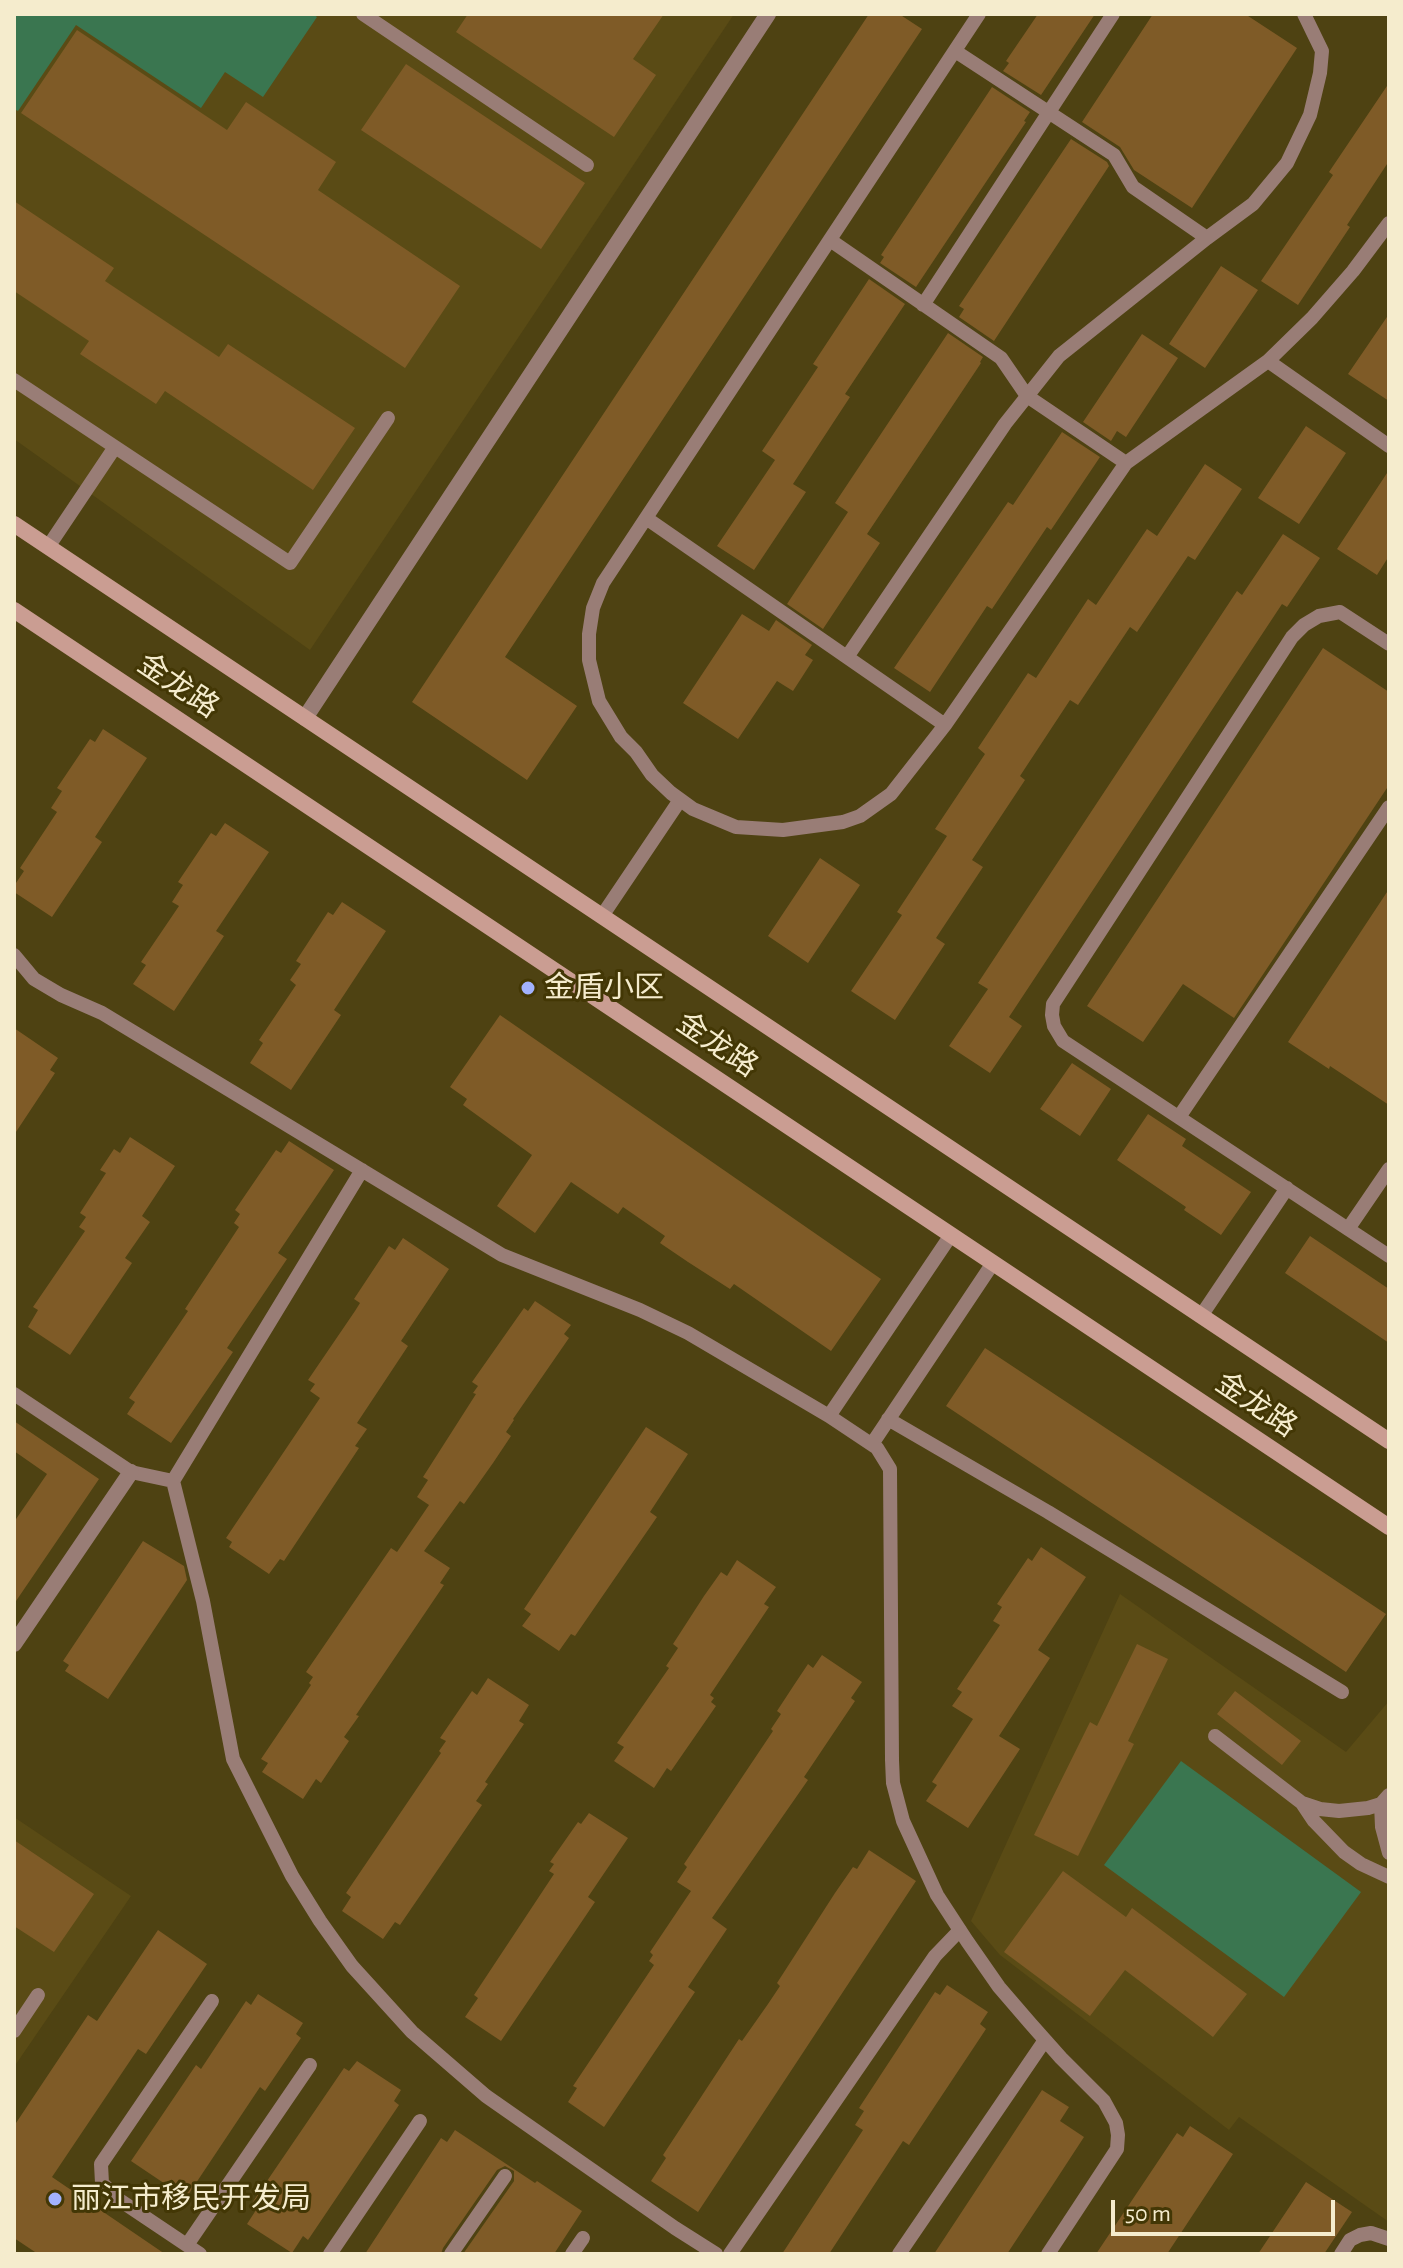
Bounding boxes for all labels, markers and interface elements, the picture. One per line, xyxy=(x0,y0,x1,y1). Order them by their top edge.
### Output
street label: 金龙路 xyxy=(131,646,225,726)
place label: 金盾小区 xyxy=(544,970,664,1006)
marker: 金盾小区 xyxy=(519,979,537,997)
street label: 金龙路 xyxy=(670,1005,764,1085)
street label: 金龙路 xyxy=(1209,1365,1303,1445)
place label: 丽江市移民开发局 xyxy=(71,2181,311,2217)
scale bar xyxy=(1115,2184,1339,2234)
marker: 丽江市移民开发局 xyxy=(46,2190,64,2208)
text: 50 m xyxy=(1125,2202,1171,2226)

